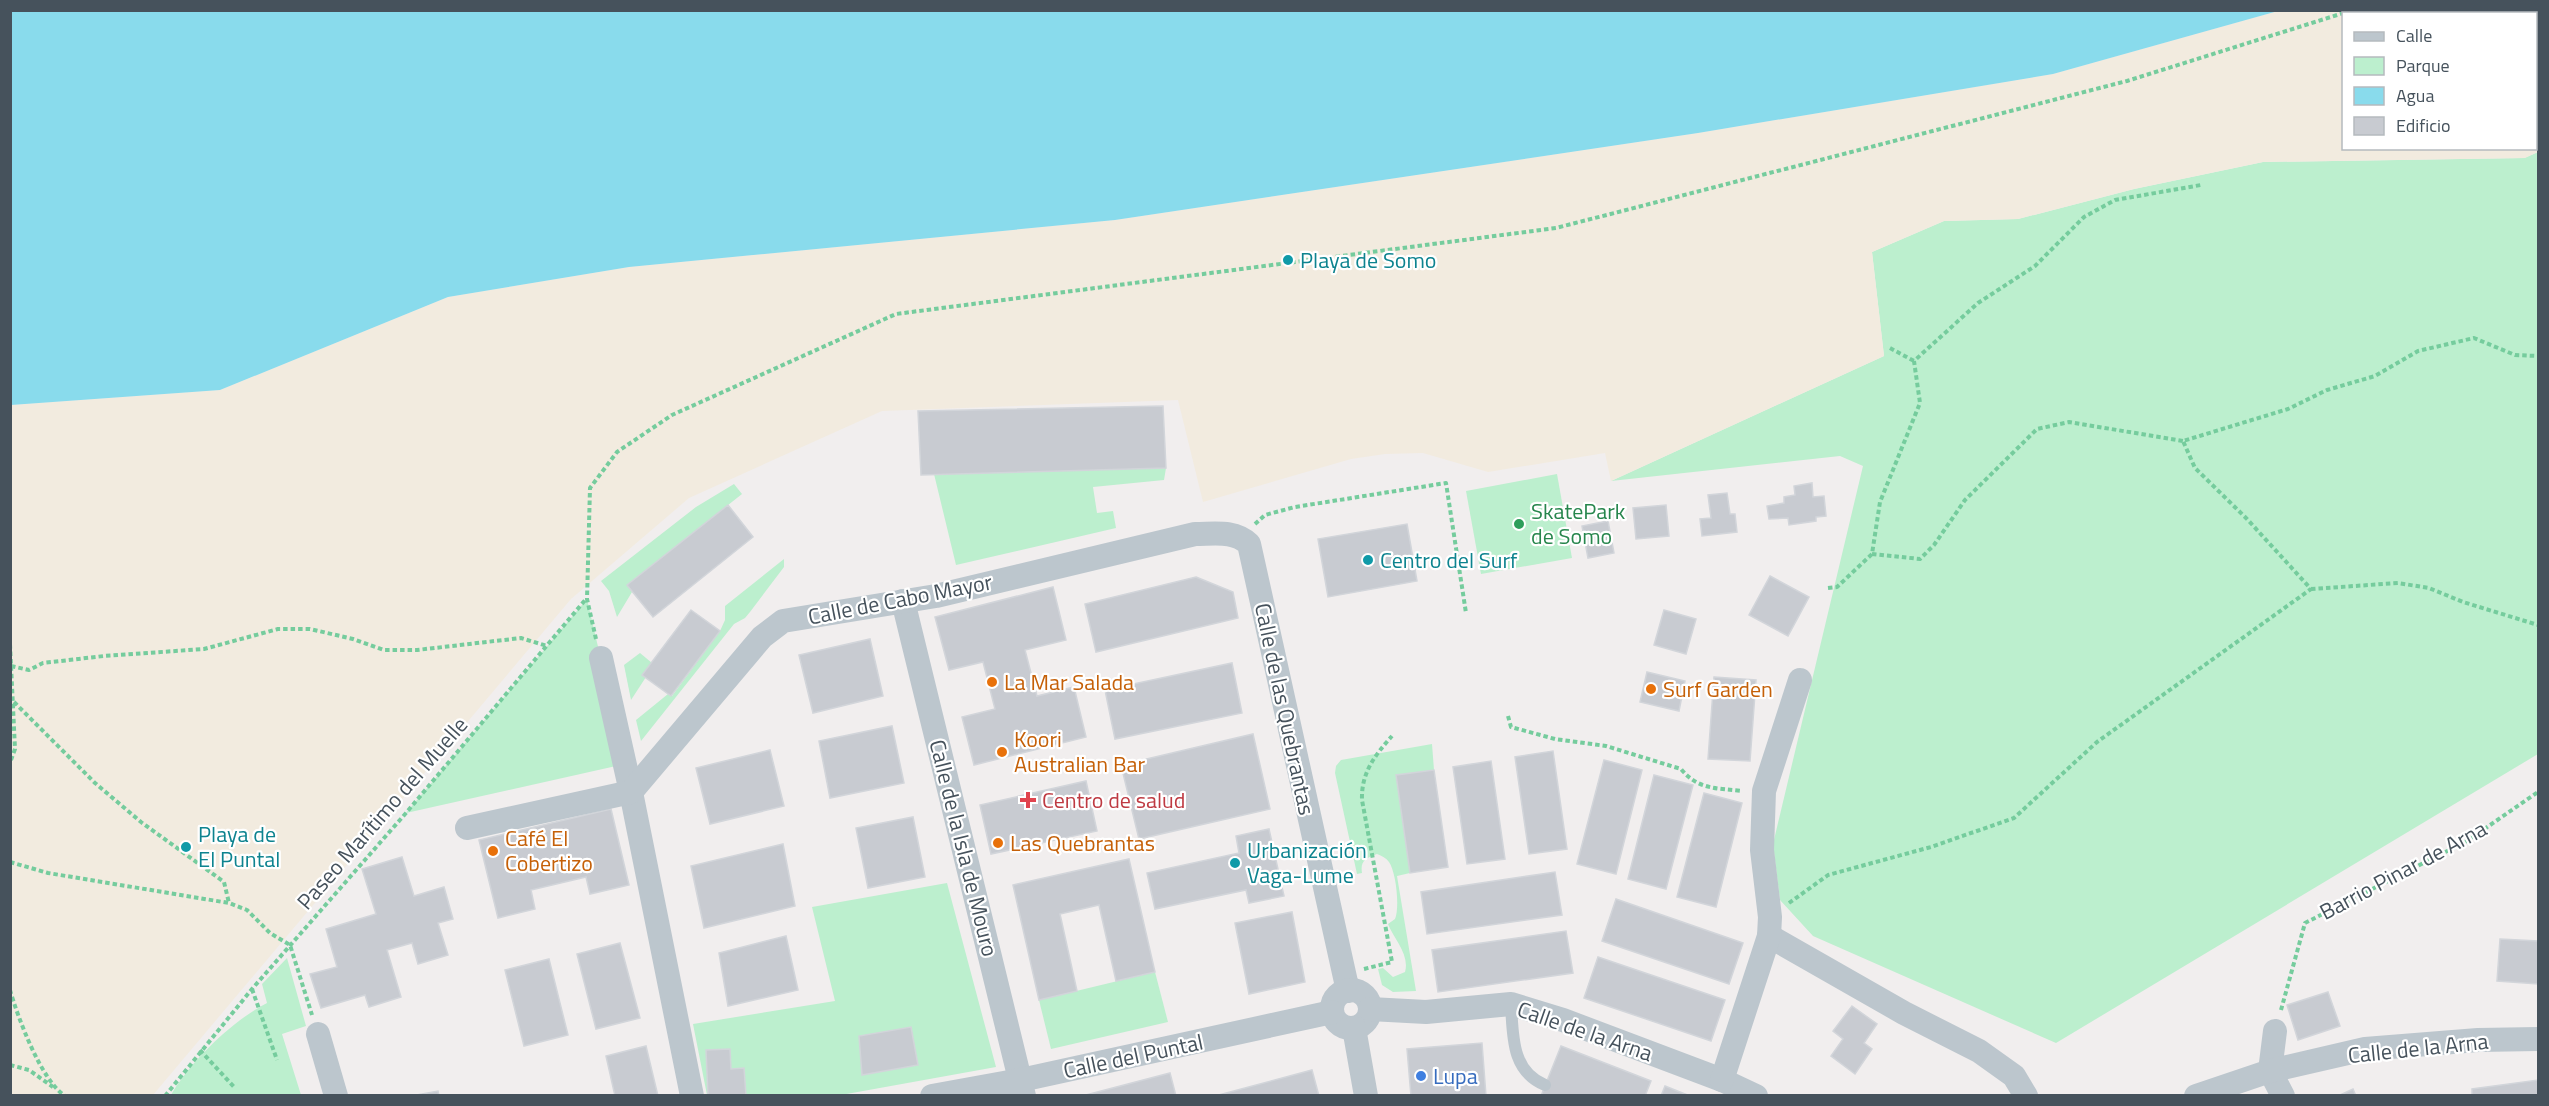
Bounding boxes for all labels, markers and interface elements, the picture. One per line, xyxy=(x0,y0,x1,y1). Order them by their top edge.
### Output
legend xyxy=(2342,12,2537,150)
text: Calle xyxy=(2396,22,2432,49)
text: Parque xyxy=(2396,52,2450,79)
text: Agua xyxy=(2396,82,2434,109)
text: Edificio xyxy=(2396,112,2450,139)
place label: Playa de Somo xyxy=(1300,243,1436,277)
marker: Playa de Somo xyxy=(1281,253,1295,267)
place label: SkatePark de Somo xyxy=(1531,494,1626,553)
marker: SkatePark de Somo xyxy=(1512,517,1526,531)
place label: Centro del Surf xyxy=(1380,543,1518,577)
marker: Centro del Surf xyxy=(1361,553,1375,567)
street label: Calle de Cabo Mayor xyxy=(805,564,995,634)
street label: Calle de las Quebrantas xyxy=(1246,600,1324,818)
place label: La Mar Salada xyxy=(1004,665,1134,699)
place label: Surf Garden xyxy=(1663,672,1773,706)
marker: La Mar Salada xyxy=(985,675,999,689)
marker: Surf Garden xyxy=(1644,682,1658,696)
street label: Paseo Marítimo del Muelle xyxy=(288,709,476,917)
place label: Koori Australian Bar xyxy=(1014,722,1146,781)
street label: Calle de la Isla de Mouro xyxy=(921,736,1007,960)
marker: Koori Australian Bar xyxy=(995,745,1009,759)
place label: Centro de salud xyxy=(1042,783,1185,817)
marker: Centro de salud xyxy=(1019,791,1037,809)
street label: Barrio Pinar de Arna xyxy=(2313,811,2493,929)
place label: Playa de El Puntal xyxy=(198,817,280,876)
place label: Café El Cobertizo xyxy=(505,821,593,880)
place label: Las Quebrantas xyxy=(1010,826,1155,860)
place label: Urbanización Vaga-Lume xyxy=(1247,833,1367,892)
marker: Las Quebrantas xyxy=(991,836,1005,850)
marker: Playa de El Puntal xyxy=(179,840,193,854)
marker: Café El Cobertizo xyxy=(486,844,500,858)
marker: Urbanización Vaga-Lume xyxy=(1228,856,1242,870)
street label: Calle de la Arna xyxy=(1513,992,1657,1070)
street label: Calle de la Arna xyxy=(2346,1024,2490,1072)
street label: Calle del Puntal xyxy=(1060,1025,1206,1087)
place label: Lupa xyxy=(1433,1059,1478,1093)
marker: Lupa xyxy=(1414,1069,1428,1083)

